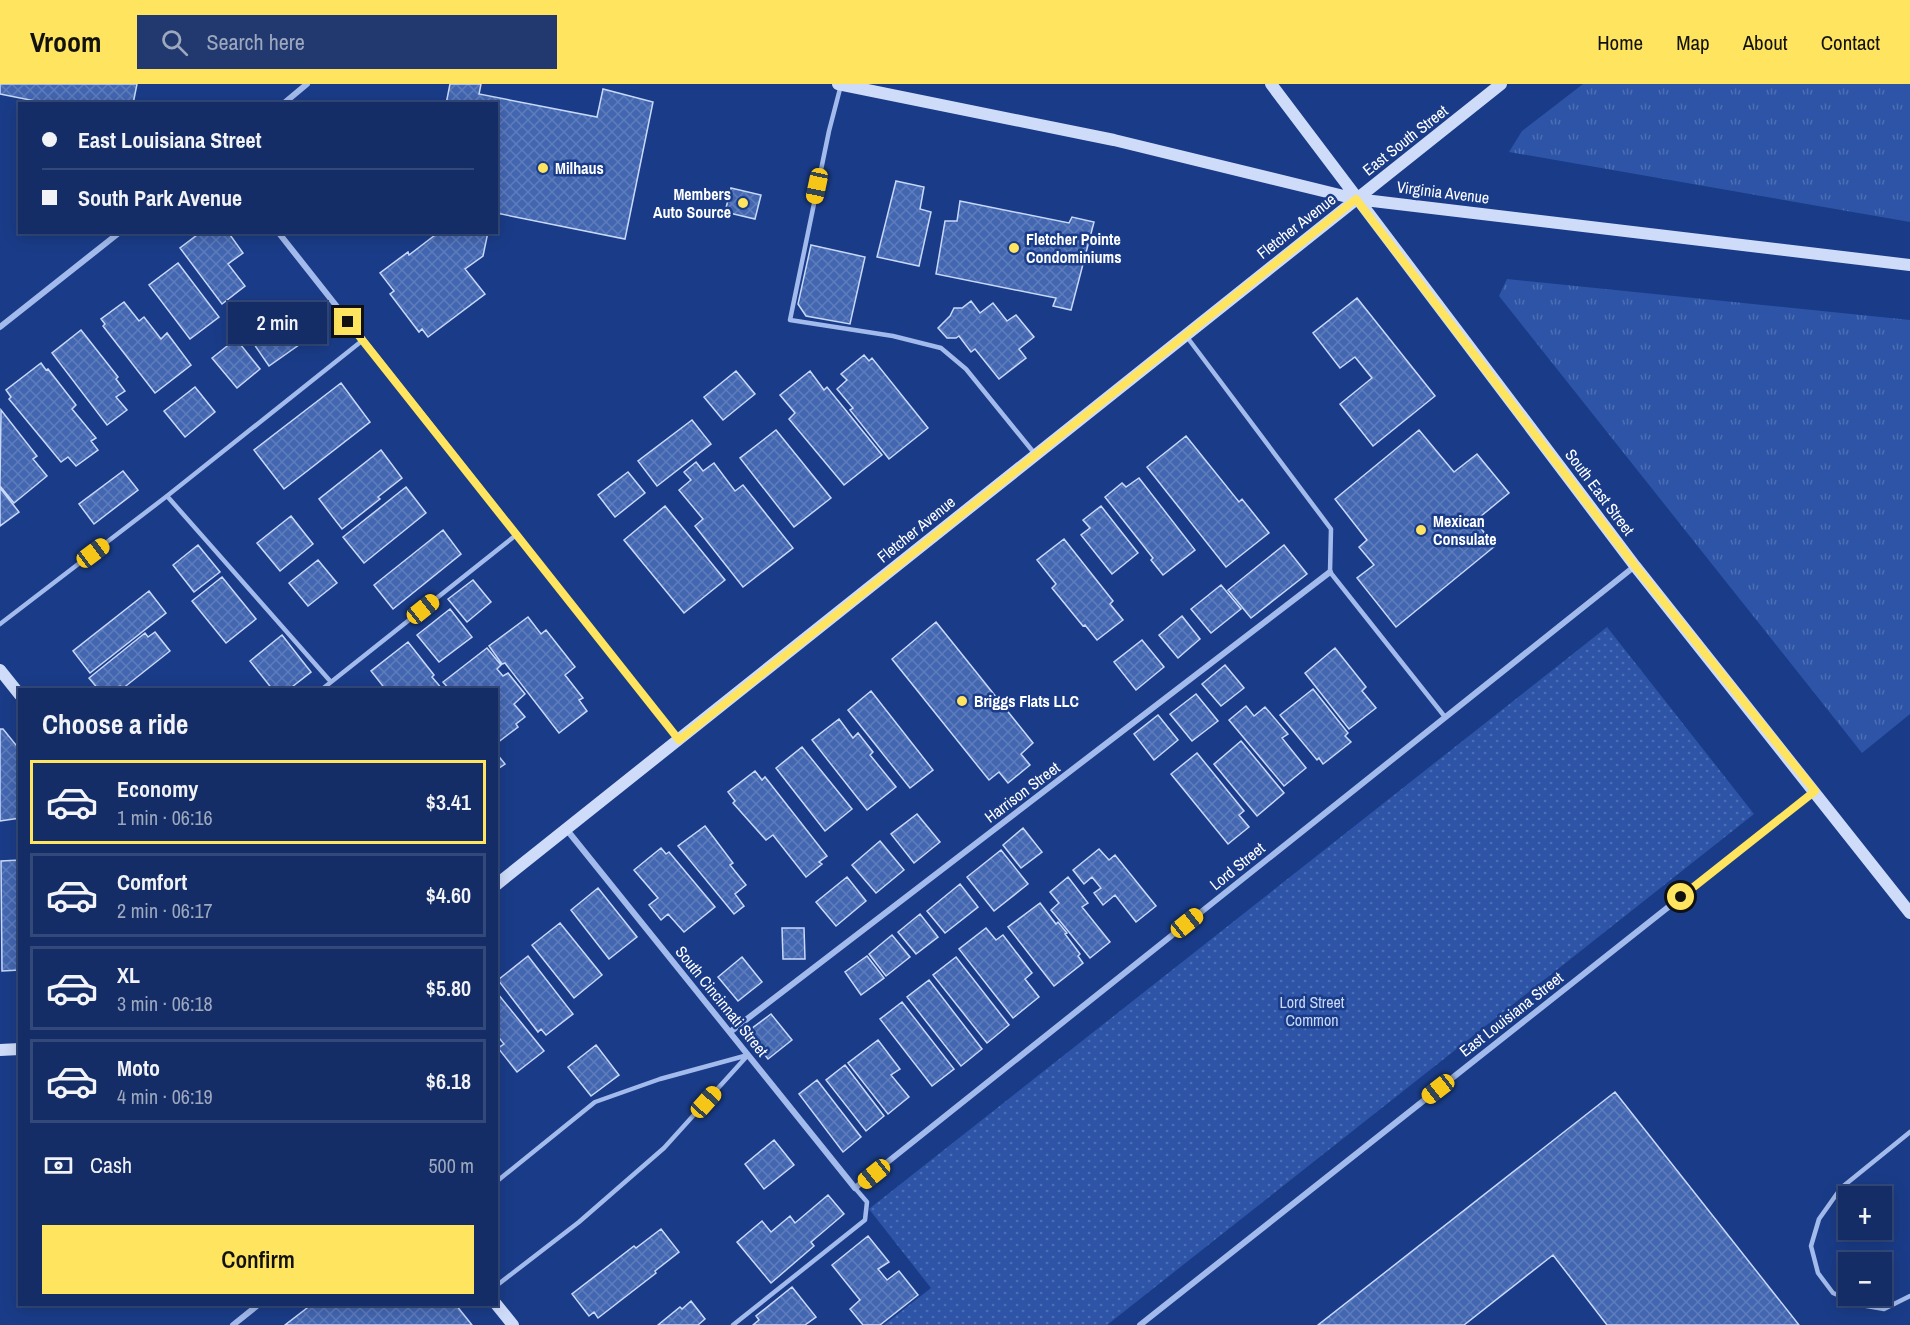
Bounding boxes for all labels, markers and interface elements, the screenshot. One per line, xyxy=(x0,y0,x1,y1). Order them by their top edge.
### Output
search box xyxy=(137,15,557,69)
text: Vroom xyxy=(30,23,101,61)
icon: search xyxy=(158,26,191,59)
text: Search here xyxy=(206,27,305,57)
text: Home xyxy=(1597,28,1643,57)
text: Map xyxy=(1676,28,1710,57)
text: About xyxy=(1743,28,1788,57)
text: Contact xyxy=(1821,28,1880,57)
street label: East South Street xyxy=(1358,99,1453,180)
text: East Louisiana Street xyxy=(78,125,261,155)
place label: Milhaus xyxy=(555,157,604,179)
marker: Milhaus xyxy=(536,161,550,175)
car xyxy=(804,167,830,205)
street label: Virginia Avenue xyxy=(1396,175,1490,209)
text: South Park Avenue xyxy=(78,183,242,213)
place label: Members Auto Source xyxy=(653,183,731,223)
street label: Fletcher Avenue xyxy=(1252,188,1340,264)
marker: Members Auto Source xyxy=(736,196,750,210)
place label: Fletcher Pointe Condominiums xyxy=(1026,228,1122,268)
marker: Fletcher Pointe Condominiums xyxy=(1007,241,1021,255)
callout: 2 min xyxy=(228,301,327,343)
route end xyxy=(334,308,361,335)
text: 2 min xyxy=(256,309,299,336)
street label: South East Street xyxy=(1560,444,1640,540)
street label: Fletcher Avenue xyxy=(872,491,960,567)
place label: Mexican Consulate xyxy=(1433,510,1496,550)
marker: Mexican Consulate xyxy=(1414,523,1428,537)
car xyxy=(73,535,113,571)
car xyxy=(403,591,443,627)
place label: Briggs Flats LLC xyxy=(974,690,1079,712)
marker: Briggs Flats LLC xyxy=(955,694,969,708)
text: Choose a ride xyxy=(42,706,188,742)
street label: Harrison Street xyxy=(980,756,1064,828)
text: Economy xyxy=(117,774,198,804)
icon: car xyxy=(45,775,99,829)
text: $3.41 xyxy=(426,787,471,817)
text: 1 min · 06:16 xyxy=(117,804,213,831)
street label: Lord Street xyxy=(1205,837,1269,895)
text: Comfort xyxy=(117,867,187,897)
icon: car xyxy=(45,868,99,922)
text: $4.60 xyxy=(426,880,471,910)
route start xyxy=(1667,883,1694,910)
text: 2 min · 06:17 xyxy=(117,897,213,924)
car xyxy=(1167,905,1207,941)
street label: South Cincinnati Street xyxy=(671,941,774,1061)
text: XL xyxy=(117,960,140,990)
icon: car xyxy=(45,961,99,1015)
street label: East Louisiana Street xyxy=(1455,966,1568,1062)
text: $5.80 xyxy=(426,973,471,1003)
text: 3 min · 06:18 xyxy=(117,990,213,1017)
park label: Lord Street Common xyxy=(1280,991,1345,1031)
text: Moto xyxy=(117,1053,160,1083)
icon: car xyxy=(45,1054,99,1108)
text: $6.18 xyxy=(426,1066,471,1096)
car xyxy=(1418,1071,1458,1107)
text: 4 min · 06:19 xyxy=(117,1083,213,1110)
car xyxy=(687,1083,725,1121)
icon: cash xyxy=(42,1149,75,1182)
text: Cash xyxy=(90,1150,132,1180)
text: 500 m xyxy=(428,1152,474,1179)
car xyxy=(854,1156,894,1192)
map controls xyxy=(1838,1186,1892,1306)
button: + xyxy=(1838,1186,1892,1240)
button: Confirm xyxy=(42,1225,474,1294)
button: − xyxy=(1838,1252,1892,1306)

